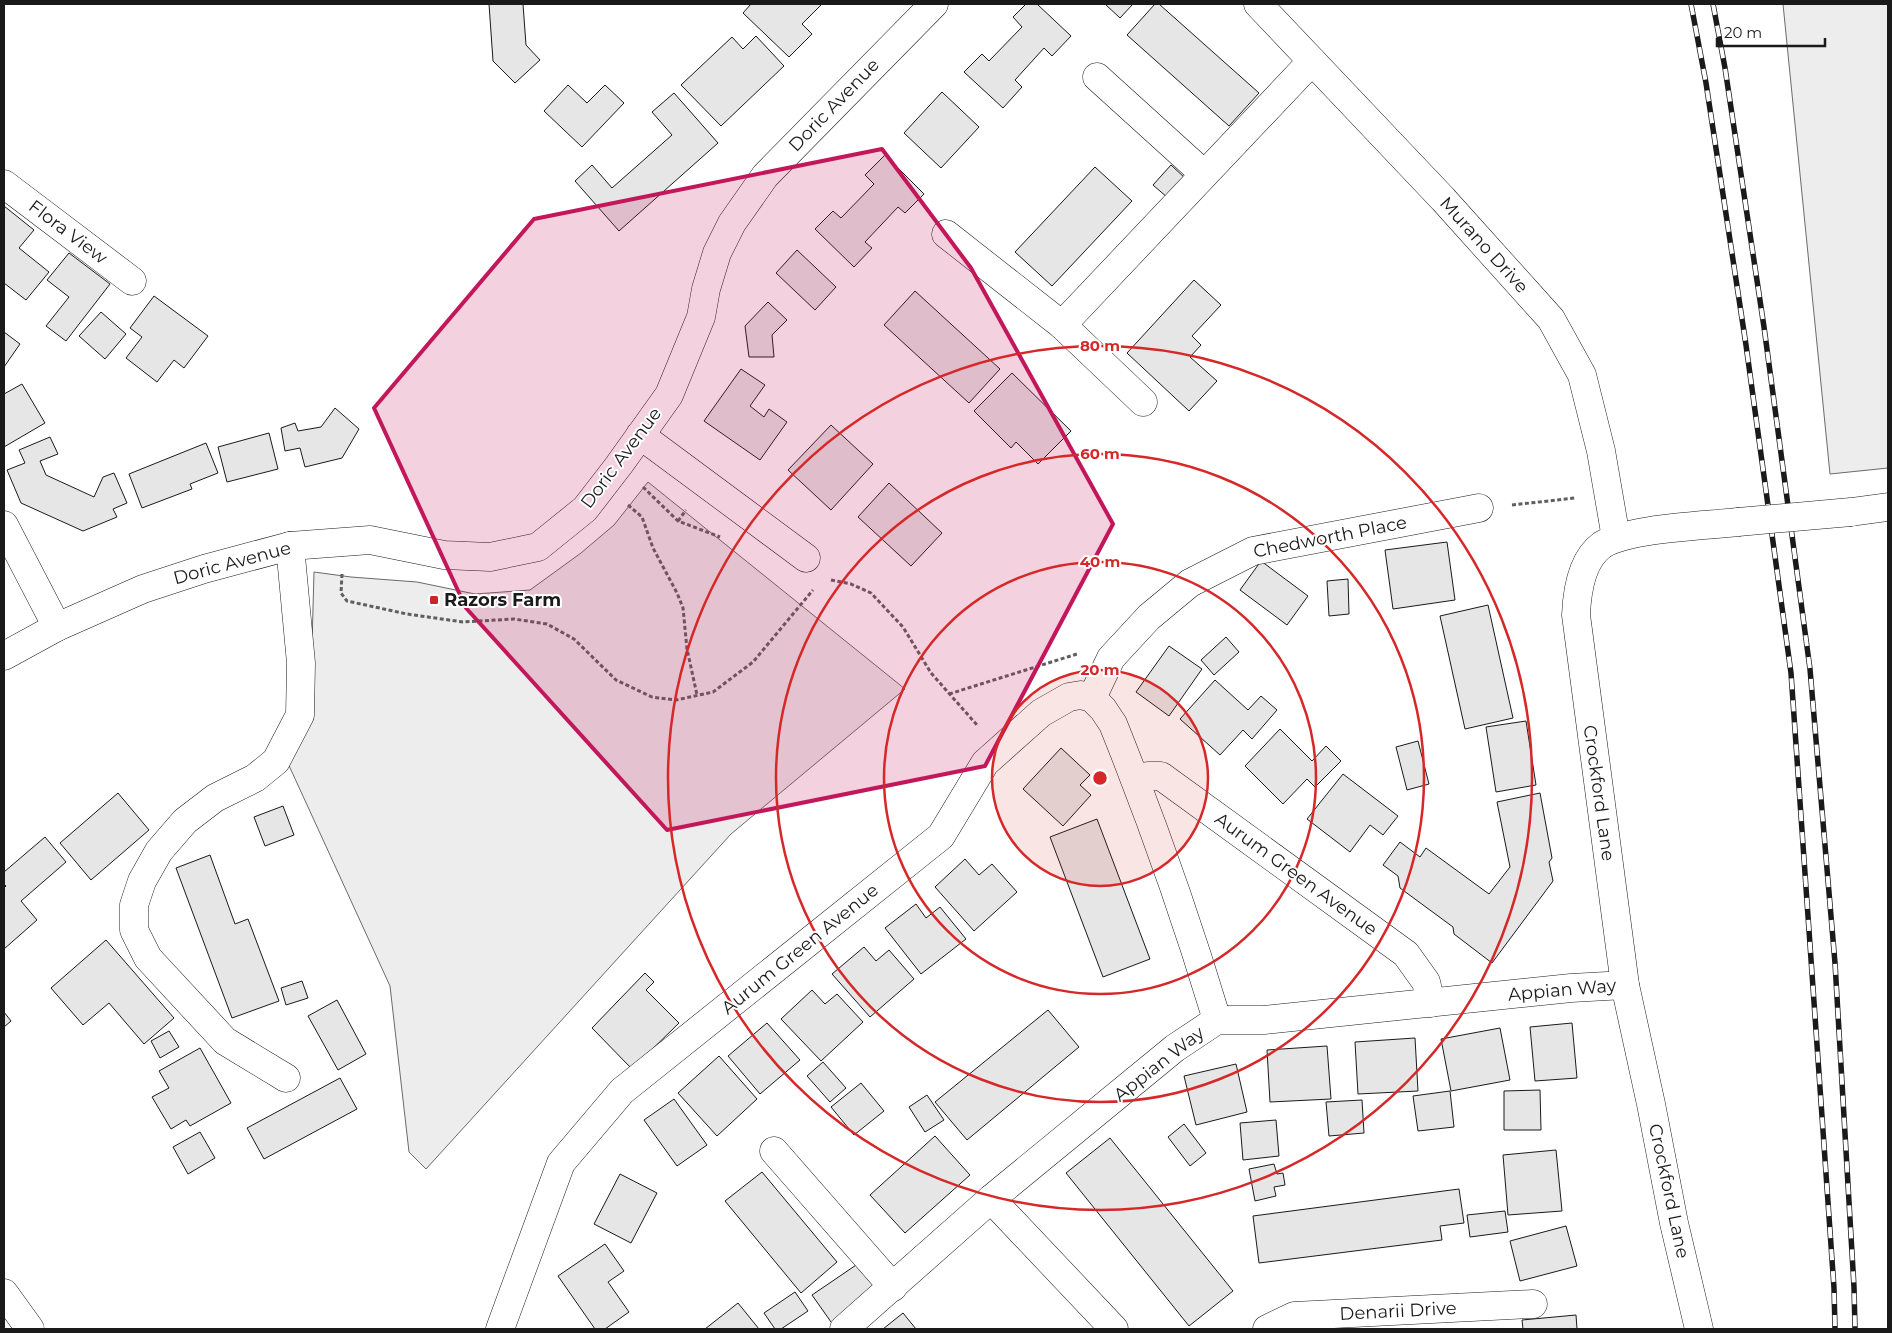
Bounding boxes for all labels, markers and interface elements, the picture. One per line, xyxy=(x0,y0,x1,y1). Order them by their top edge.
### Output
scale bar xyxy=(1717,15,1824,47)
text: 20 m xyxy=(1724,23,1762,42)
street label: Doric Avenue xyxy=(784,54,884,156)
street label: Murano Drive xyxy=(1435,192,1533,298)
street label: Flora View xyxy=(24,195,112,269)
text: 80 m xyxy=(1080,336,1120,355)
street label: Doric Avenue xyxy=(576,403,666,513)
text: 60 m xyxy=(1080,444,1120,463)
street label: Chedworth Place xyxy=(1251,511,1409,563)
street label: Doric Avenue xyxy=(171,537,293,589)
text: 40 m xyxy=(1080,552,1120,571)
place label: Razors Farm xyxy=(444,589,561,611)
marker: Razors Farm xyxy=(428,594,440,606)
text: 20 m xyxy=(1080,660,1120,679)
street label: Crockford Lane xyxy=(1579,724,1619,863)
centre of rings xyxy=(1091,769,1109,787)
street label: Aurum Green Avenue xyxy=(1210,808,1382,940)
street label: Aurum Green Avenue xyxy=(717,879,883,1019)
street label: Appian Way xyxy=(1507,974,1617,1006)
street label: Appian Way xyxy=(1109,1022,1209,1106)
street label: Crockford Lane xyxy=(1644,1122,1694,1261)
street label: Denarii Drive xyxy=(1339,1297,1457,1325)

